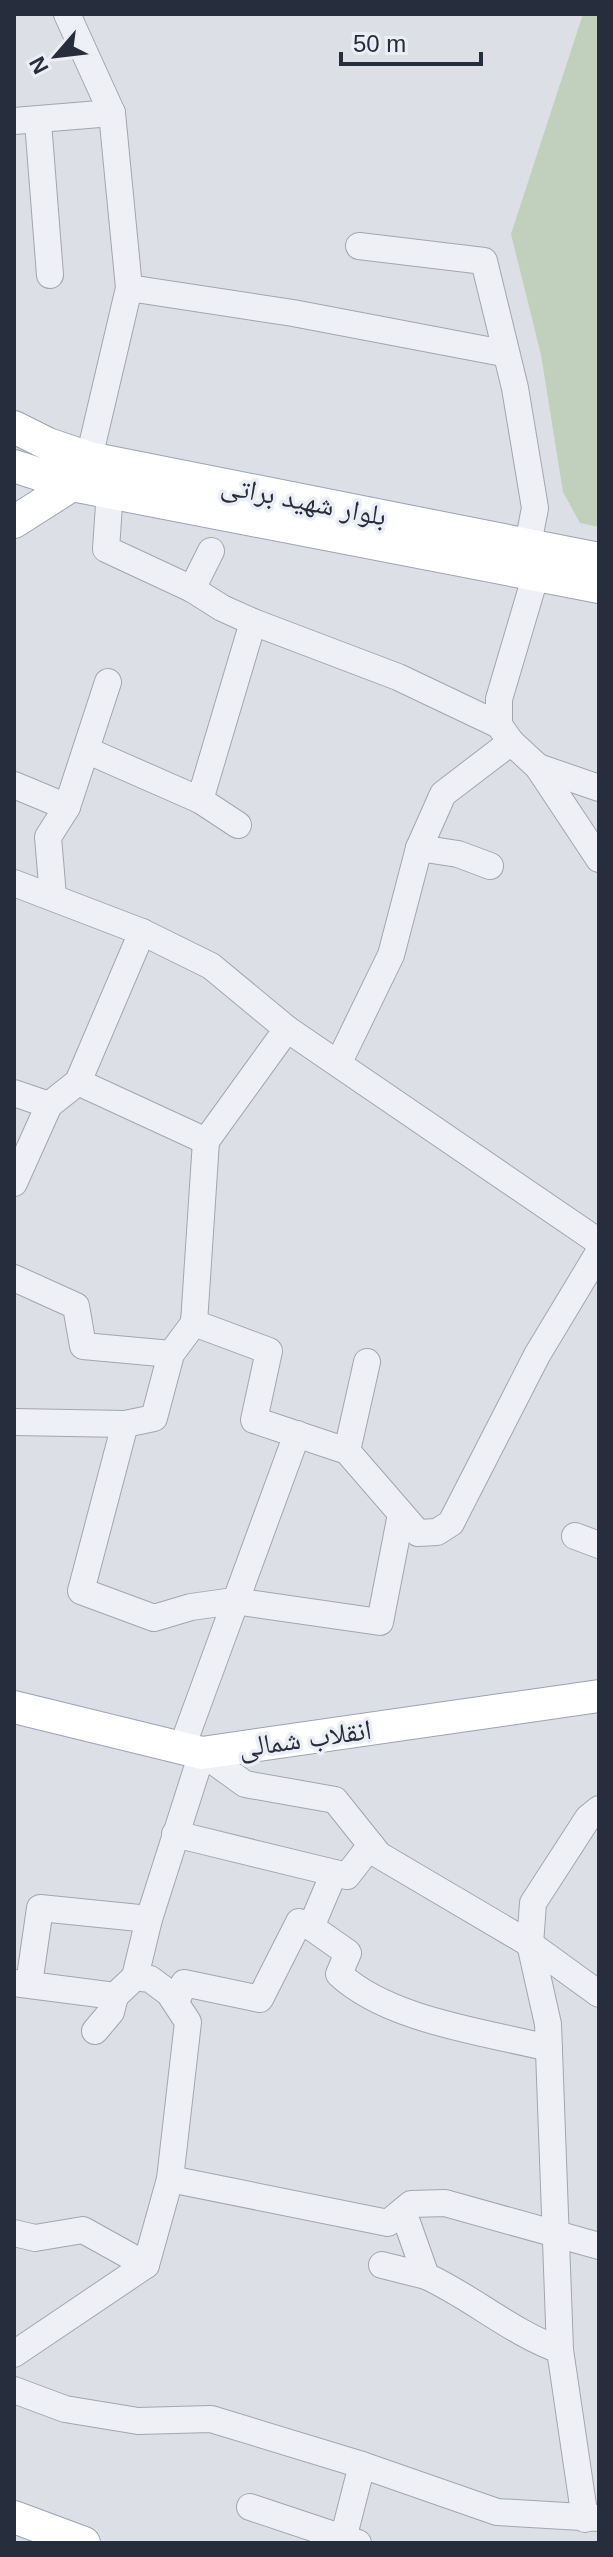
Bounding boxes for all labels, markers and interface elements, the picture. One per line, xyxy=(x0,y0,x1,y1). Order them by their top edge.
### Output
north arrow xyxy=(16,16,96,96)
scale bar xyxy=(341,16,481,66)
text: 50 m xyxy=(353,30,406,57)
text: N xyxy=(24,52,54,78)
street label: بلوار شهید براتی xyxy=(218,469,389,534)
street label: انقلاب شمالی xyxy=(237,1714,374,1765)

